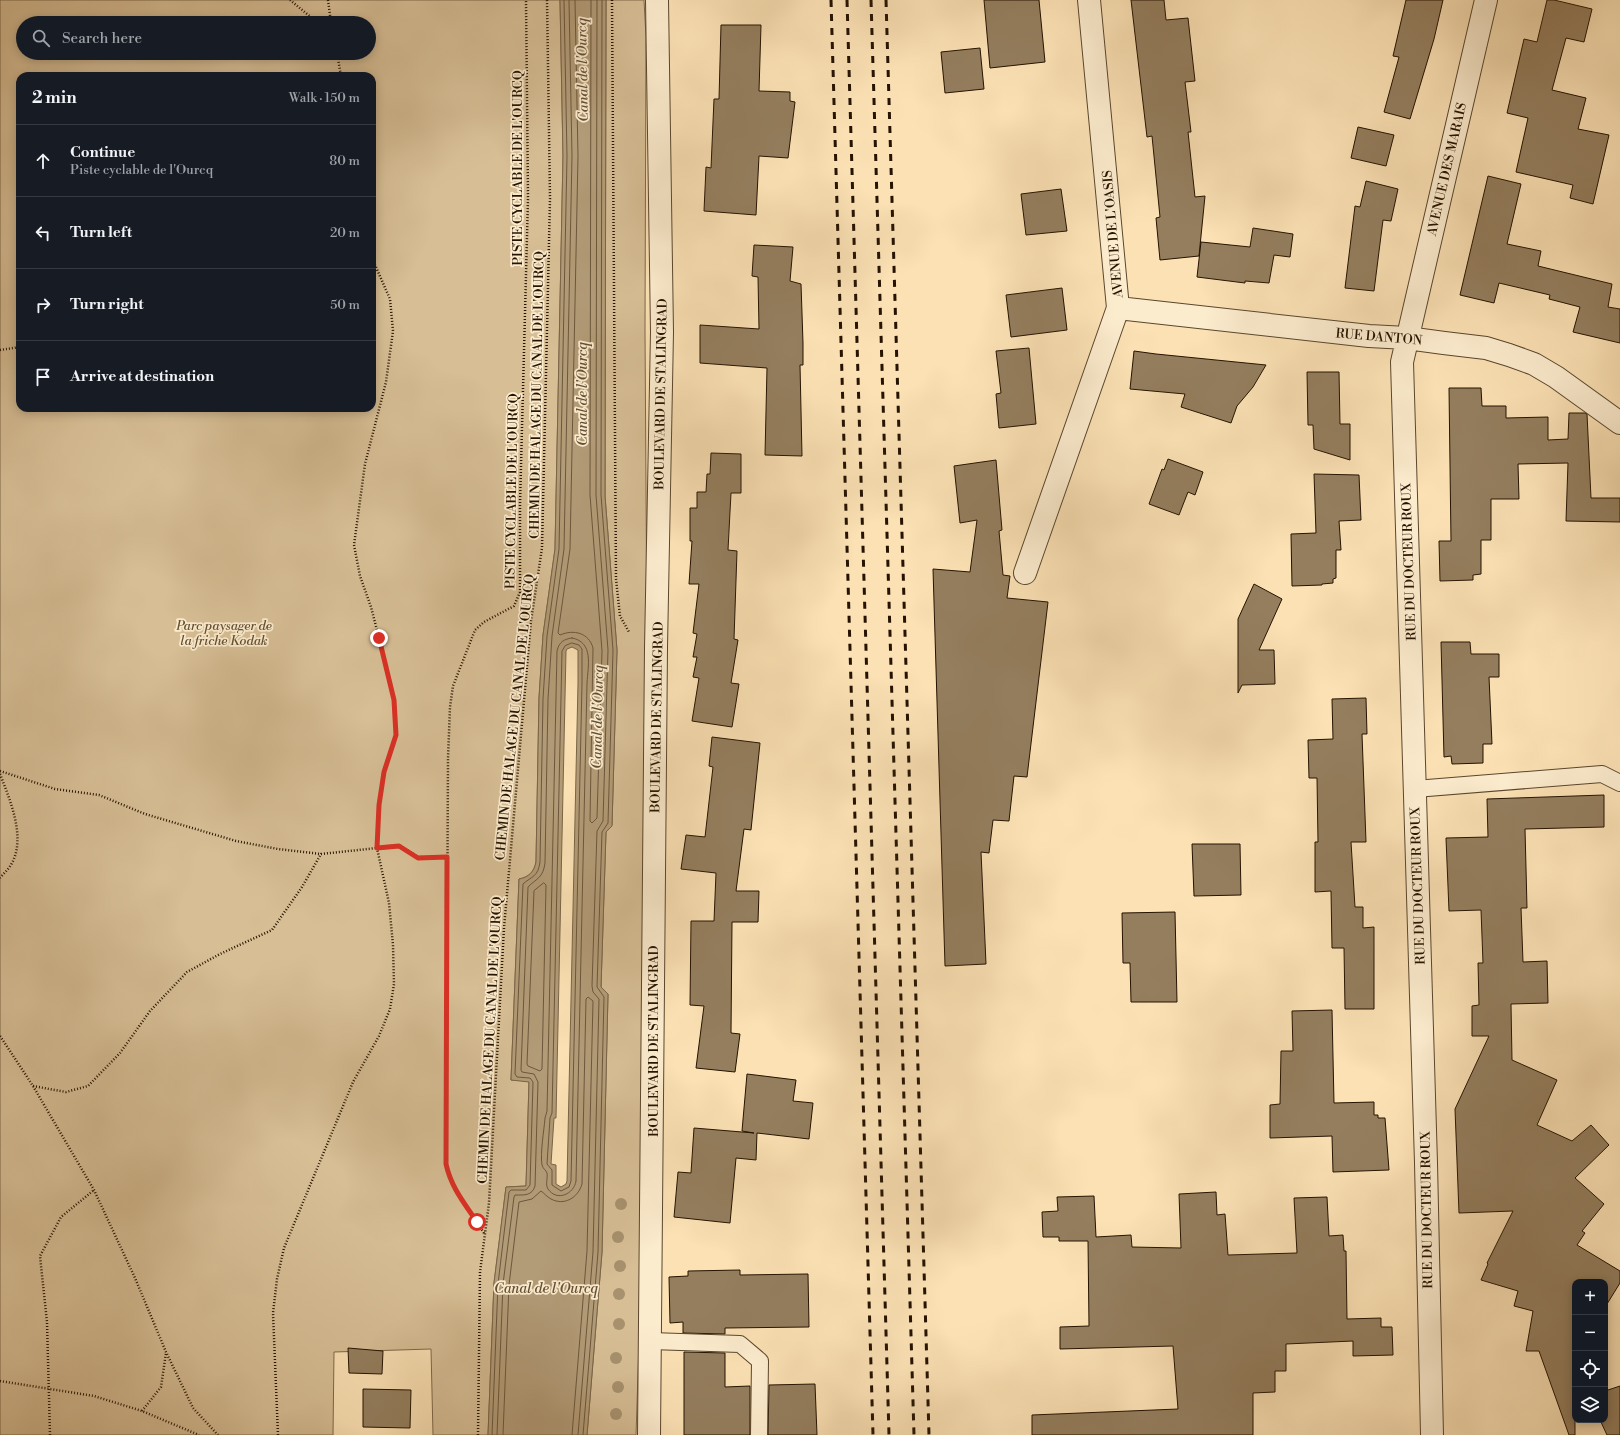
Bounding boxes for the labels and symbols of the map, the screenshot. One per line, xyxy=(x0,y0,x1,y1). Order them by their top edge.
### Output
water label: Canal de l'Ourcq xyxy=(573,17,593,122)
street label: PISTE CYCLABLE DE L'OURCQ xyxy=(510,70,526,266)
street label: AVENUE DES MARAIS xyxy=(1424,101,1470,238)
street label: AVENUE DE L'OASIS xyxy=(1099,169,1127,299)
street label: CHEMIN DE HALAGE DU CANAL DE L'OURCQ xyxy=(526,251,548,539)
street label: BOULEVARD DE STALINGRAD xyxy=(651,298,671,491)
street label: RUE DANTON xyxy=(1335,325,1423,349)
water label: Canal de l'Ourcq xyxy=(574,342,592,446)
street label: PISTE CYCLABLE DE L'OURCQ xyxy=(502,393,522,589)
street label: RUE DU DOCTEUR ROUX xyxy=(1398,482,1420,641)
street label: CHEMIN DE HALAGE DU CANAL DE L'OURCQ xyxy=(492,573,538,861)
park label: Parc paysager de la friche Kodak xyxy=(175,618,272,649)
street label: BOULEVARD DE STALINGRAD xyxy=(647,621,667,814)
route end xyxy=(370,629,388,647)
water label: Canal de l'Ourcq xyxy=(588,665,608,769)
street label: RUE DU DOCTEUR ROUX xyxy=(1407,806,1429,965)
street label: CHEMIN DE HALAGE DU CANAL DE L'OURCQ xyxy=(474,896,506,1184)
street label: BOULEVARD DE STALINGRAD xyxy=(646,945,662,1138)
street label: RUE DU DOCTEUR ROUX xyxy=(1418,1130,1436,1289)
route start xyxy=(468,1213,486,1231)
water label: Canal de l'Ourcq xyxy=(494,1280,598,1298)

